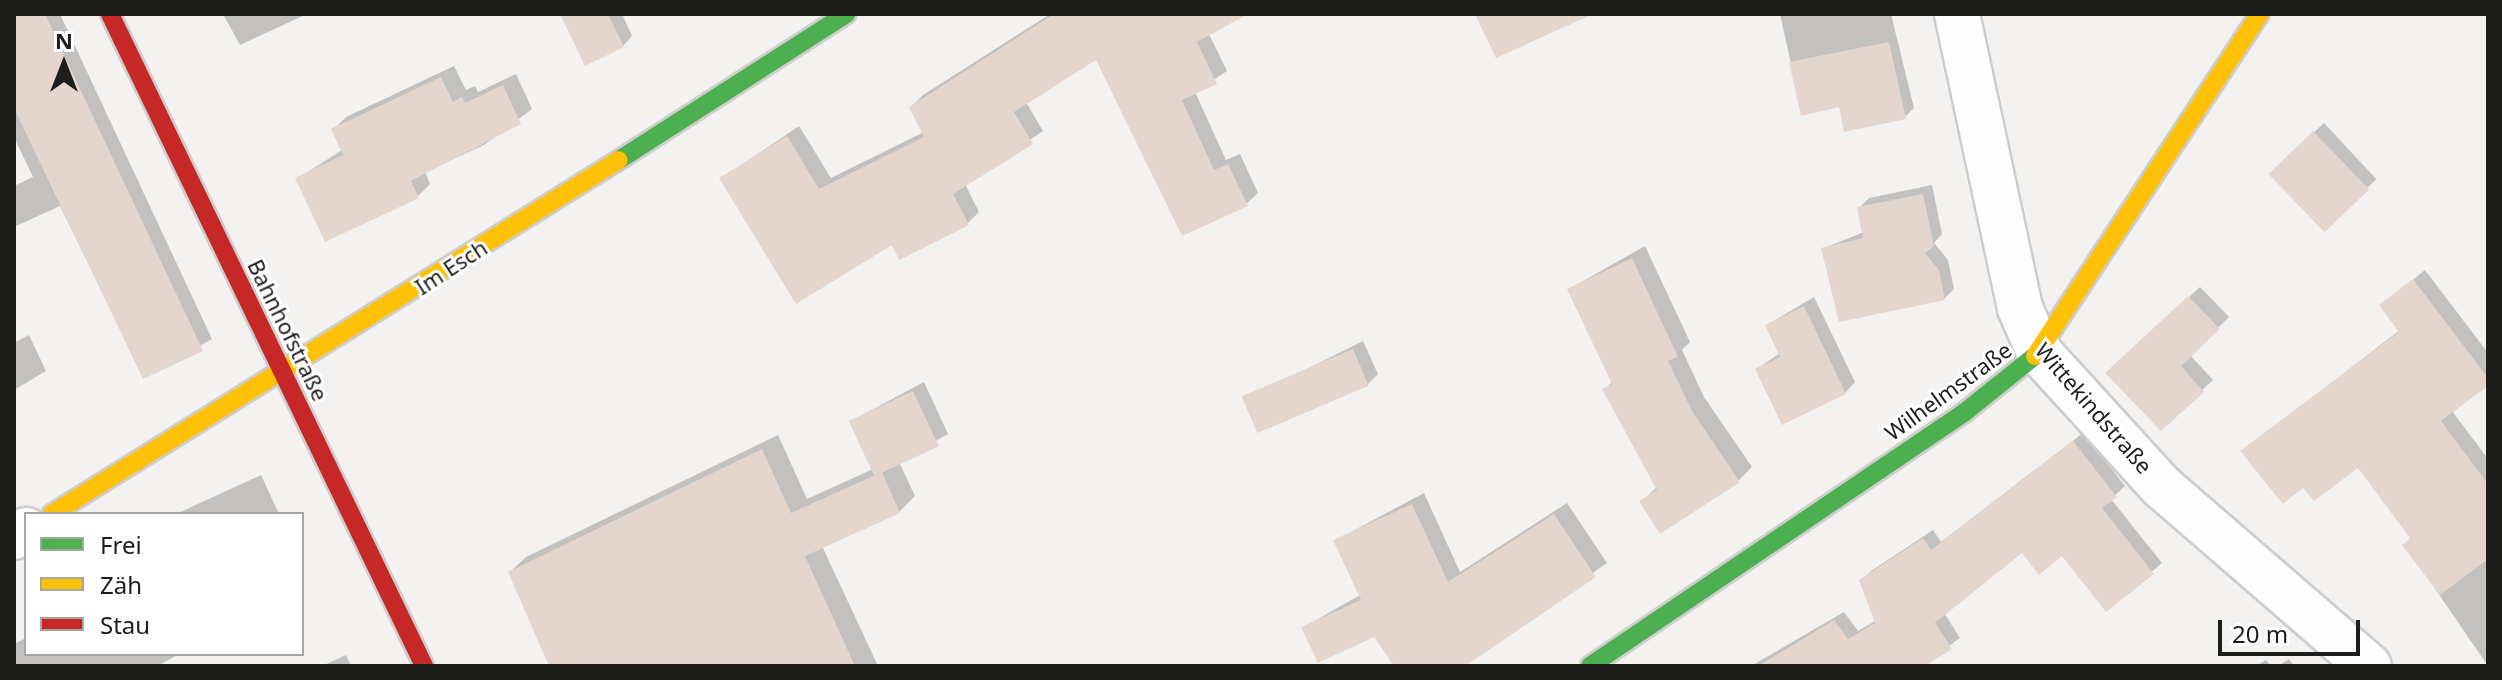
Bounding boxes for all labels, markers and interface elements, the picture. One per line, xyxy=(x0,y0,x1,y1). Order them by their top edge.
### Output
north arrow xyxy=(24,24,104,104)
text: N xyxy=(55,25,73,55)
street label: Im Esch xyxy=(410,234,492,300)
street label: Bahnhofstraße xyxy=(242,255,334,405)
street label: Wilhelmstraße xyxy=(1880,336,2016,446)
street label: Wittekindstraße xyxy=(2030,337,2158,479)
legend xyxy=(24,512,304,656)
text: Frei xyxy=(100,528,142,561)
text: Zäh xyxy=(100,568,142,601)
scale bar xyxy=(2222,604,2364,654)
text: Stau xyxy=(100,608,150,641)
text: 20 m xyxy=(2232,617,2288,650)

